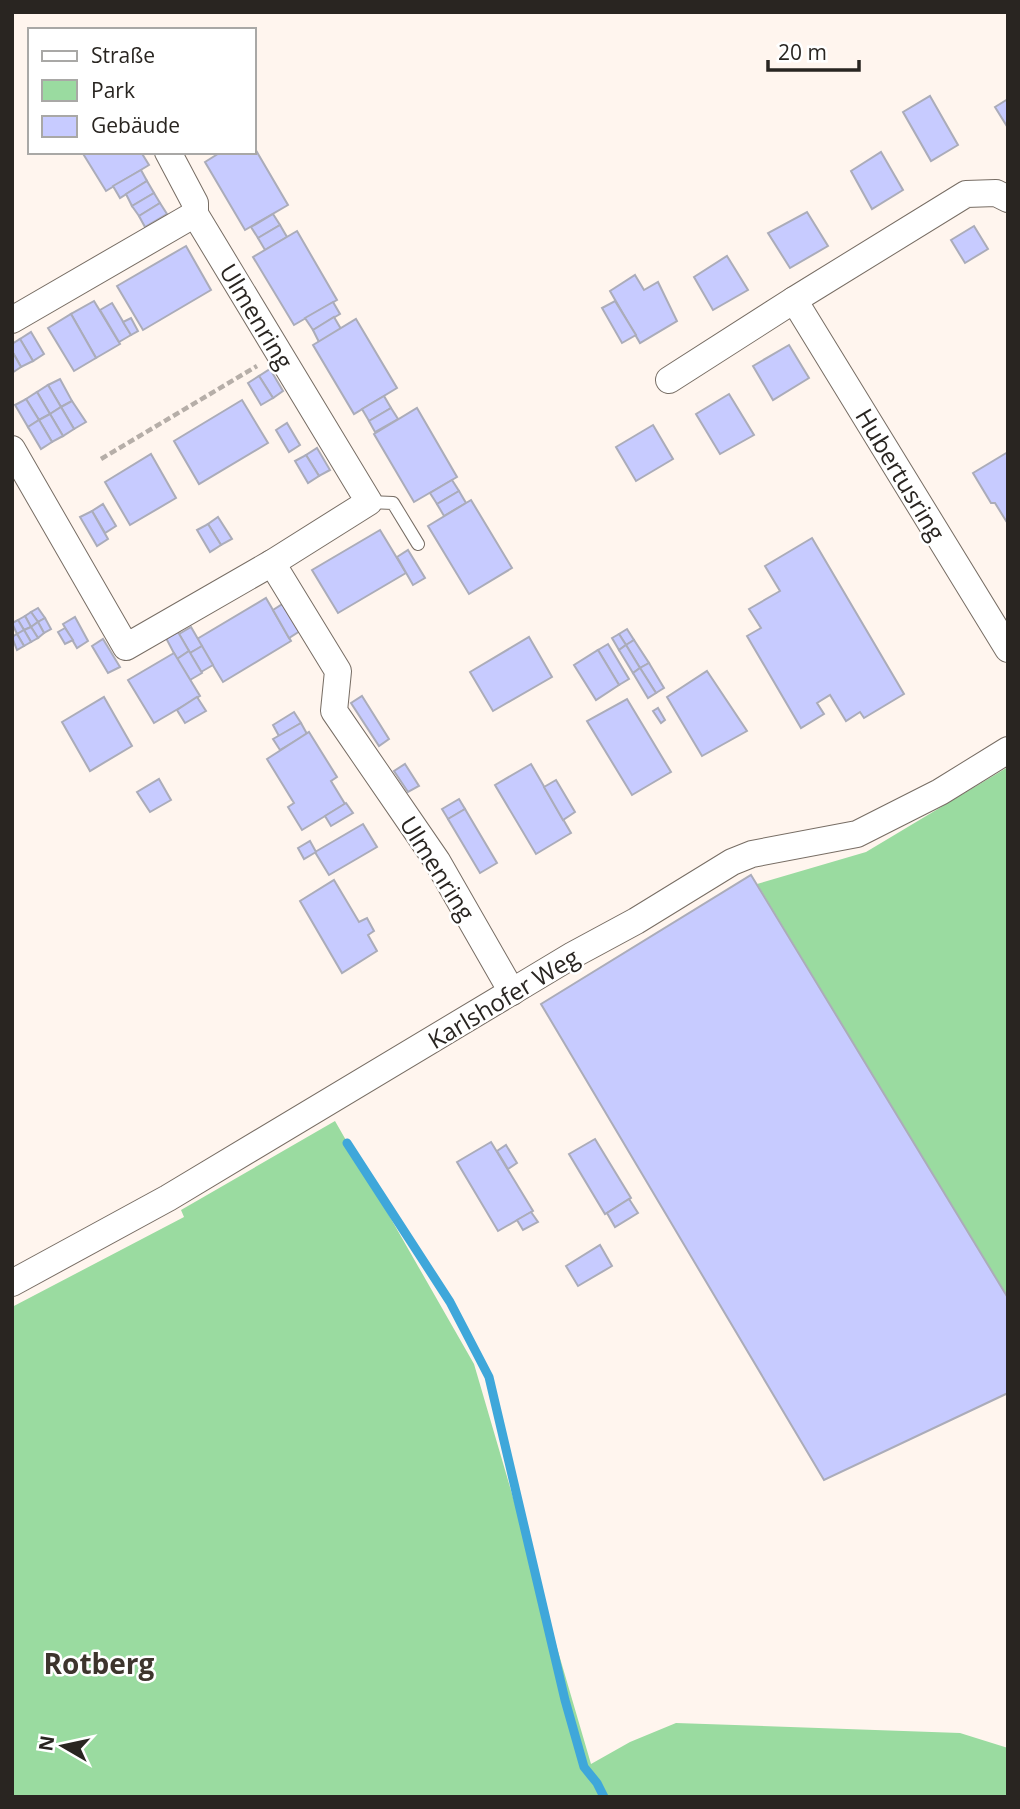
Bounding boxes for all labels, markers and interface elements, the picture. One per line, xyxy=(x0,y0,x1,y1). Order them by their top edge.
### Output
legend xyxy=(28,28,256,154)
scale bar xyxy=(768,28,859,72)
text: 20 m xyxy=(778,38,827,66)
text: Straße xyxy=(91,41,155,69)
text: Park xyxy=(91,76,135,104)
text: Gebäude xyxy=(91,111,180,139)
street label: Ulmenring xyxy=(213,257,301,375)
street label: Hubertusring xyxy=(849,402,953,546)
street label: Ulmenring xyxy=(393,809,483,927)
street label: Karlshofer Weg xyxy=(421,940,585,1056)
district label: Rotberg xyxy=(44,1644,155,1682)
north arrow xyxy=(28,1711,98,1781)
text: N xyxy=(32,1734,60,1753)

